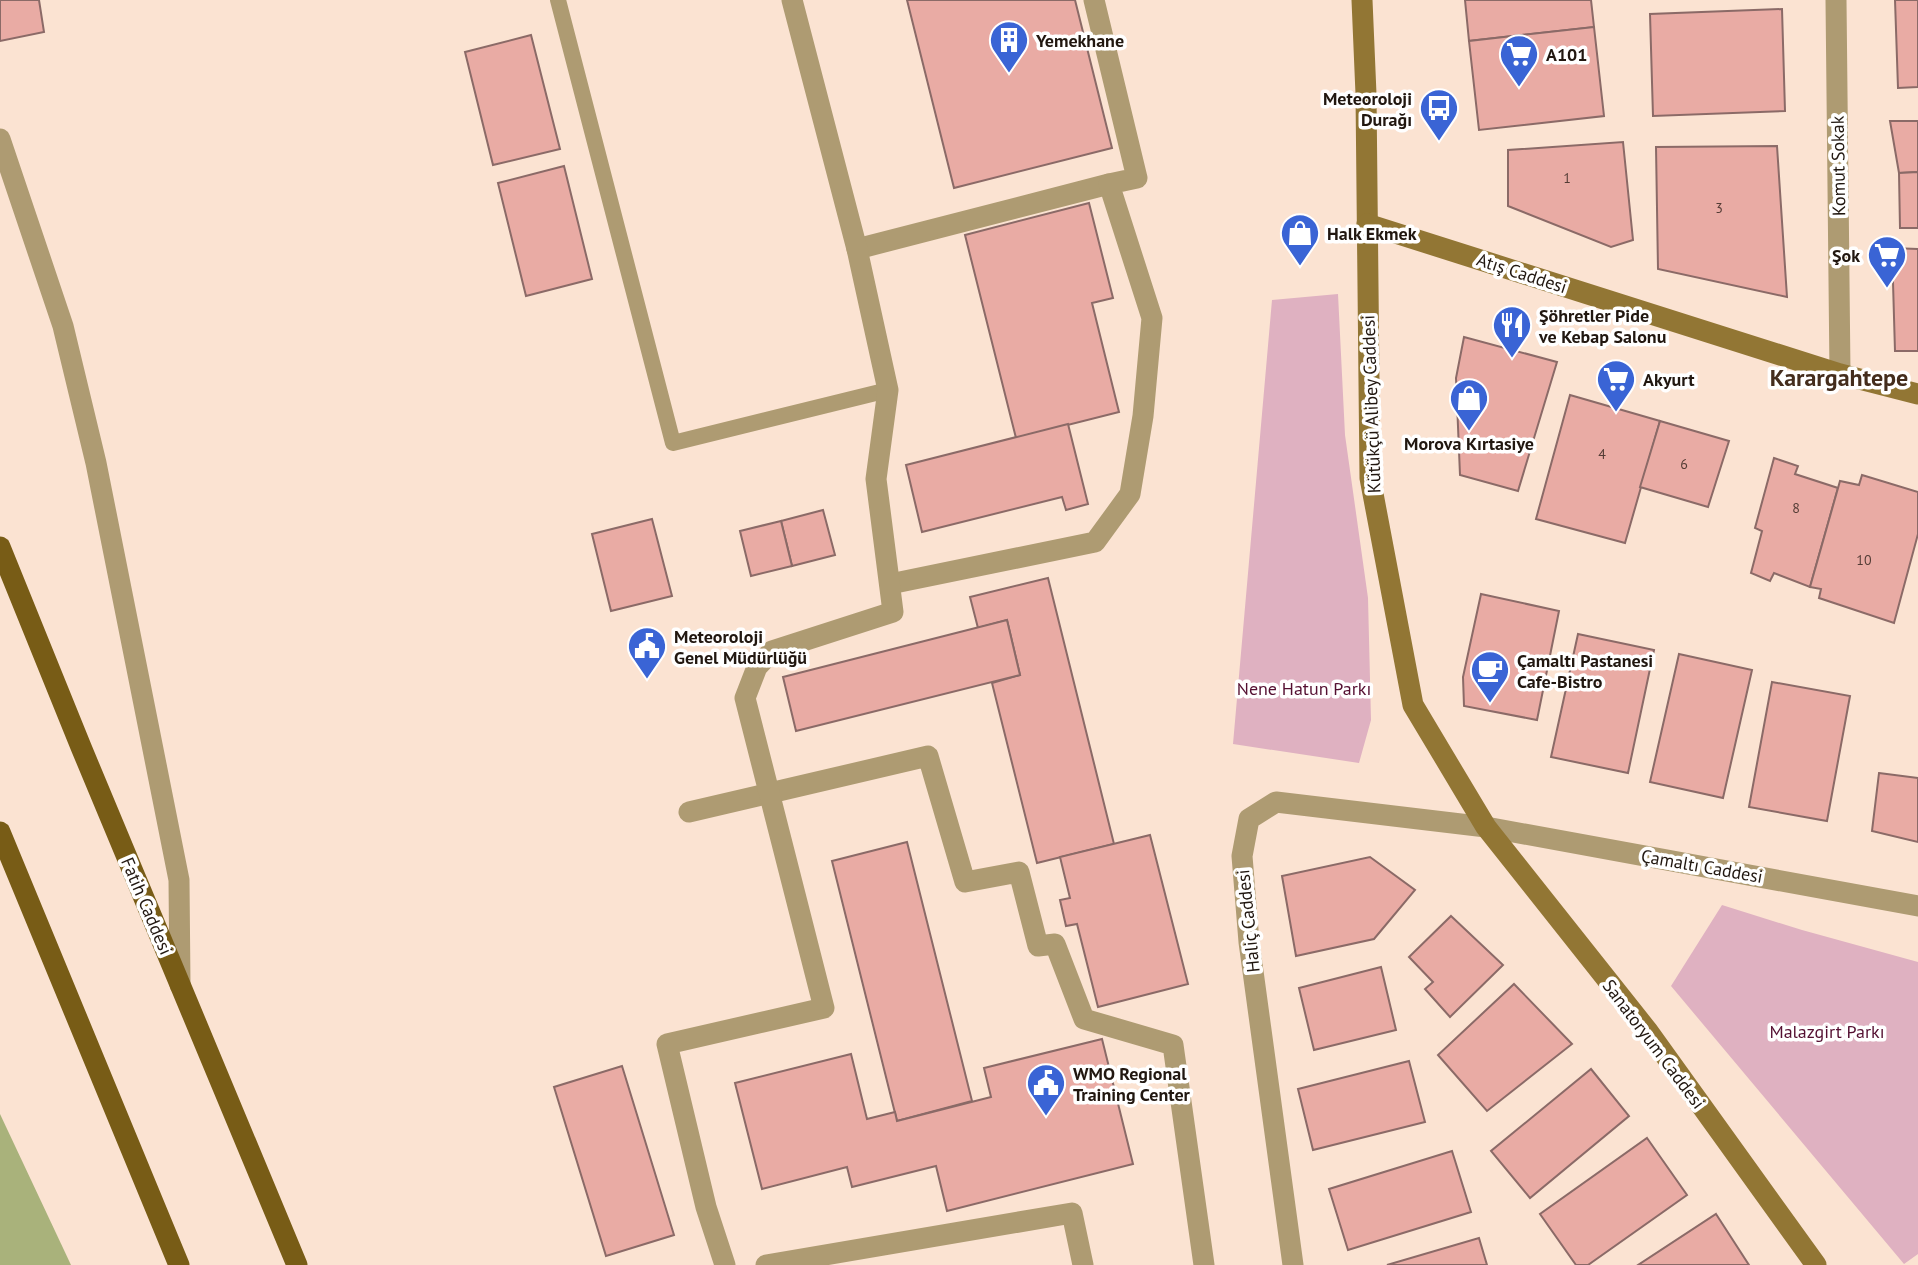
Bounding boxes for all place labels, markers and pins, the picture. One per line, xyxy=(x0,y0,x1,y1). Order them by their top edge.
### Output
building icon: Yemekhane xyxy=(988,19,1030,74)
place label: Yemekhane xyxy=(1035,29,1124,52)
supermarket icon: A101 xyxy=(1498,33,1540,88)
place label: A101 xyxy=(1546,43,1588,66)
place label: Meteoroloji Durağı xyxy=(1323,87,1412,131)
bus stop icon: Meteoroloji Durağı xyxy=(1418,87,1460,142)
shop icon: Halk Ekmek xyxy=(1279,212,1321,267)
place label: Halk Ekmek xyxy=(1327,222,1417,245)
supermarket icon: Şok xyxy=(1866,234,1908,289)
place label: Şok xyxy=(1832,244,1860,267)
restaurant icon: Şöhretler Pide ve Kebap Salonu xyxy=(1491,304,1533,359)
place label: Şöhretler Pide ve Kebap Salonu xyxy=(1538,304,1666,348)
supermarket icon: Akyurt xyxy=(1595,358,1637,413)
place label: Akyurt xyxy=(1643,368,1695,391)
shop icon: Morova Kırtasiye xyxy=(1448,377,1490,432)
place label: Morova Kırtasiye xyxy=(1404,432,1534,455)
public building icon: Meteoroloji Genel Müdürlüğü xyxy=(626,625,668,680)
place label: Meteoroloji Genel Müdürlüğü xyxy=(674,625,807,669)
cafe icon: Çamaltı Pastanesi Cafe-Bistro xyxy=(1469,649,1511,704)
place label: Çamaltı Pastanesi Cafe-Bistro xyxy=(1517,649,1653,693)
public building icon: WMO Regional Training Center xyxy=(1025,1062,1067,1117)
place label: WMO Regional Training Center xyxy=(1073,1062,1191,1106)

